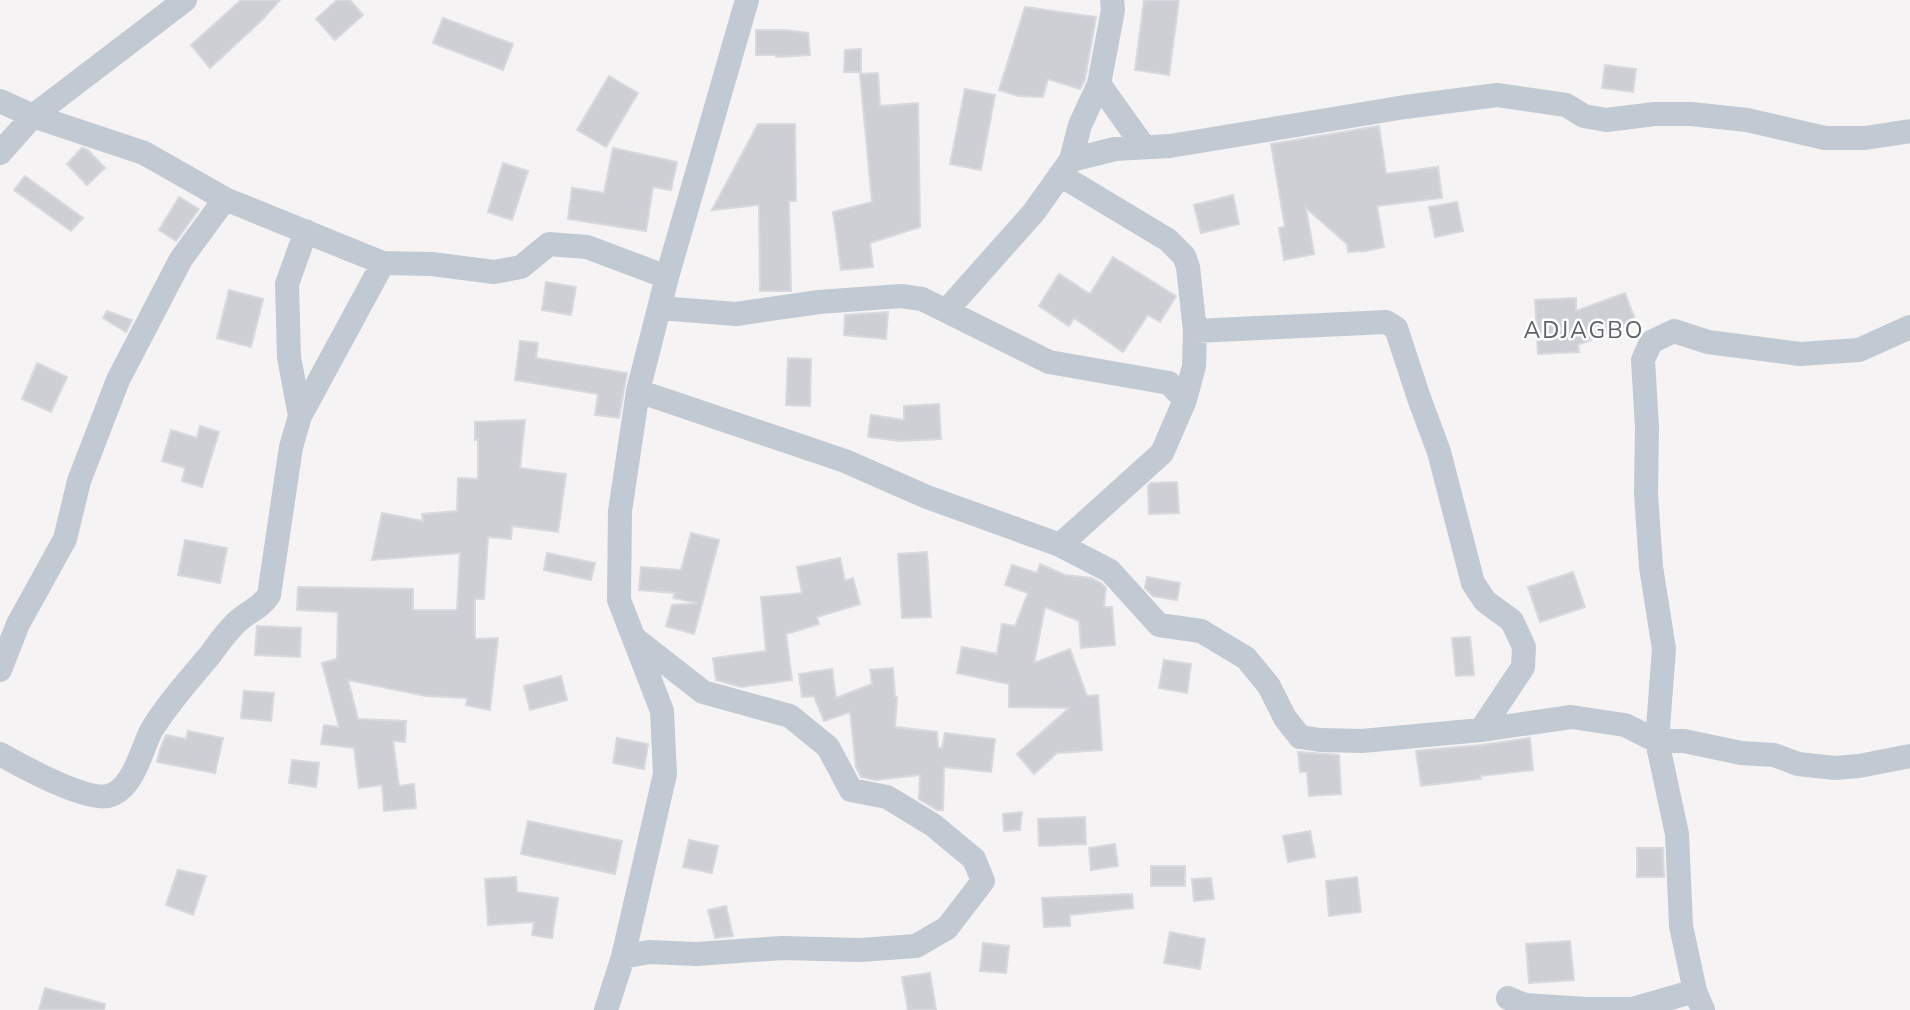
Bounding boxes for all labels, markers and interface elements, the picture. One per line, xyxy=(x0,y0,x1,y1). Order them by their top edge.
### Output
district label: ADJAGBO xyxy=(1524,315,1644,346)

